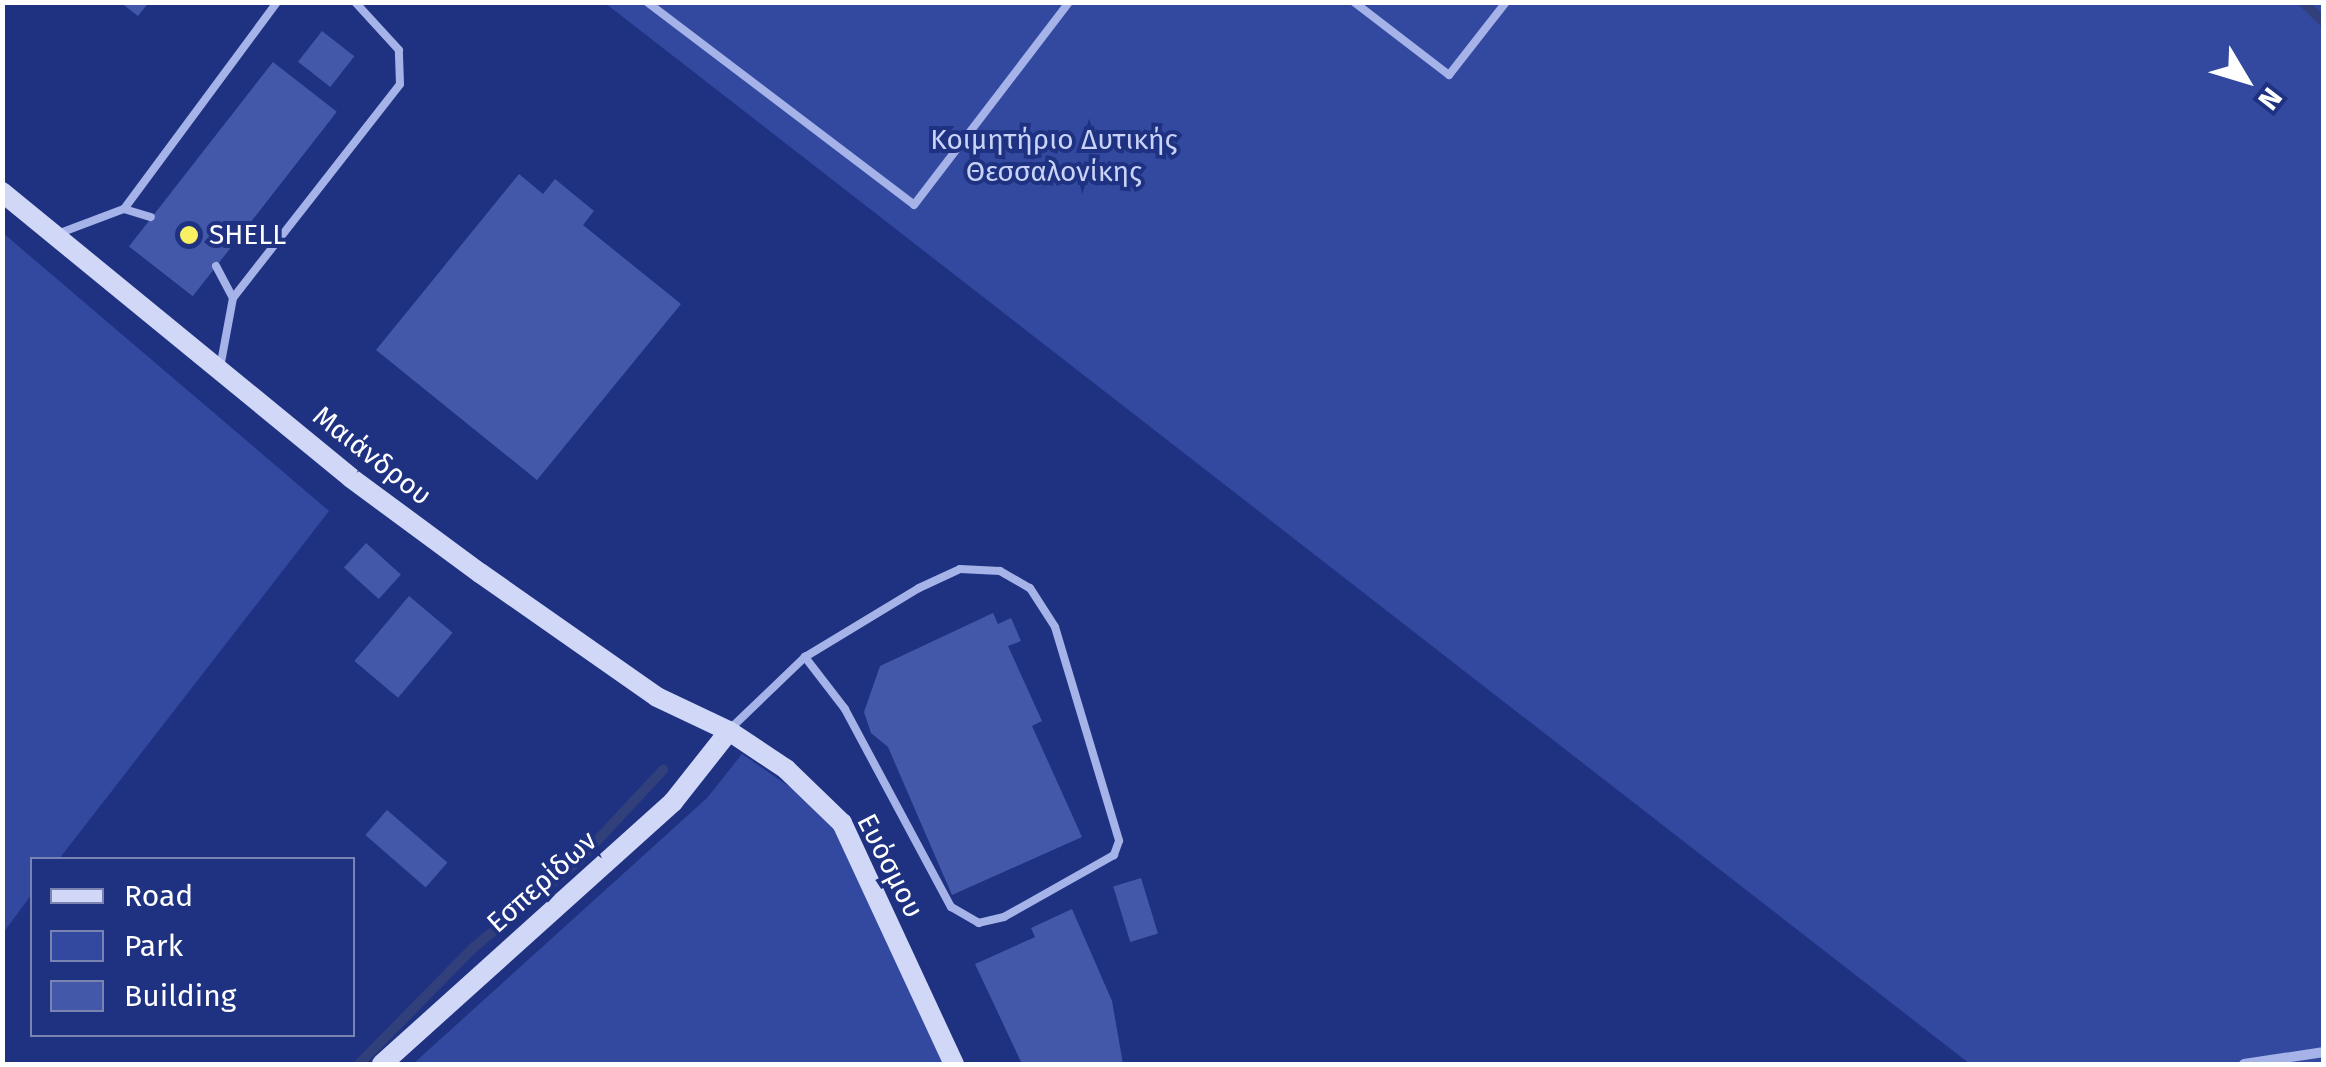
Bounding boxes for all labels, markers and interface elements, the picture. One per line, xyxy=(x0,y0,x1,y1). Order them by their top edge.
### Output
north arrow xyxy=(2196,30,2296,130)
text: N xyxy=(2251,81,2289,116)
park label: Κοιμητήριο Δυτικής Θεσσαλονίκης xyxy=(930,123,1178,189)
place label: SHELL xyxy=(209,218,286,252)
marker: SHELL xyxy=(178,224,200,246)
street label: Μαιάνδρου xyxy=(306,399,438,513)
street label: Ευόσμου xyxy=(850,808,930,924)
street label: Εσπερίδων xyxy=(480,824,604,940)
legend xyxy=(30,857,355,1037)
text: Road xyxy=(124,878,193,914)
text: Park xyxy=(124,928,183,964)
text: Building xyxy=(124,978,236,1014)

